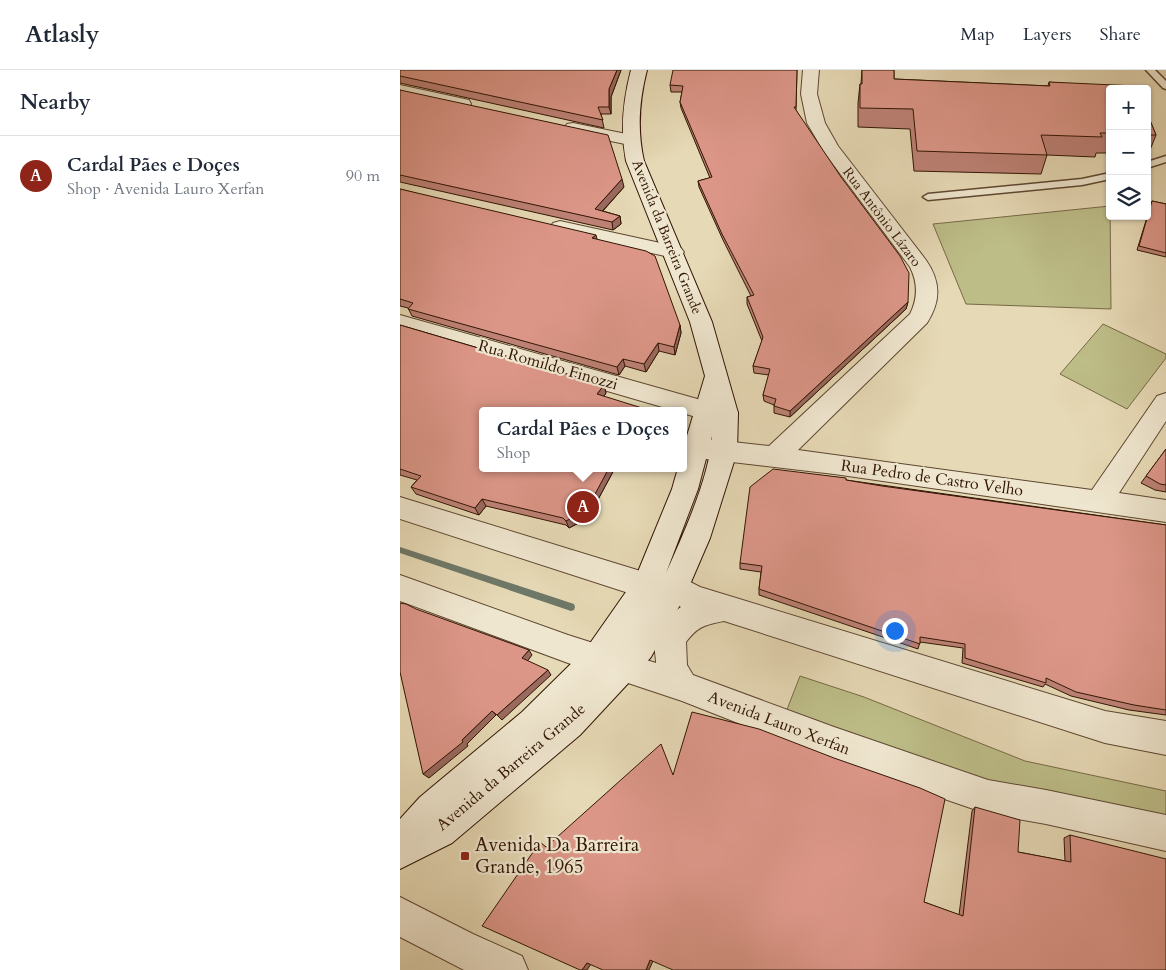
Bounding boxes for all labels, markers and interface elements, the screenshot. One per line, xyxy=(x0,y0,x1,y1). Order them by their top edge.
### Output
text: Atlasly xyxy=(25,18,99,51)
text: Map xyxy=(960,22,995,47)
text: Layers xyxy=(1023,22,1072,47)
text: Share xyxy=(1100,22,1141,47)
map controls xyxy=(1106,85,1151,220)
button: + xyxy=(1106,85,1151,130)
text: Nearby xyxy=(20,88,91,117)
button: − xyxy=(1106,130,1151,175)
text: Cardal Pães e Doçes xyxy=(67,152,240,178)
street label: Avenida da Barreira Grande xyxy=(627,157,707,317)
street label: Rua Antônio Lázaro xyxy=(838,163,926,271)
text: A xyxy=(30,165,42,187)
text: 90 m xyxy=(346,165,380,187)
button: layers xyxy=(1106,175,1151,220)
text: Shop · Avenida Lauro Xerfan xyxy=(67,178,264,200)
street label: Rua Romildo Finozzi xyxy=(476,335,621,396)
popup xyxy=(479,407,687,472)
text: Cardal Pães e Doçes xyxy=(497,416,669,442)
text: Shop xyxy=(497,442,531,464)
street label: Rua Pedro de Castro Velho xyxy=(839,454,1025,502)
pin: A xyxy=(567,488,599,526)
your location xyxy=(882,618,908,644)
street label: Avenida Lauro Xerfan xyxy=(705,686,853,760)
street label: Avenida da Barreira Grande xyxy=(432,698,590,836)
place label: Avenida Da Barreira Grande, 1965 xyxy=(475,832,639,880)
marker: Avenida Da Barreira Grande, 1965 xyxy=(459,850,471,862)

